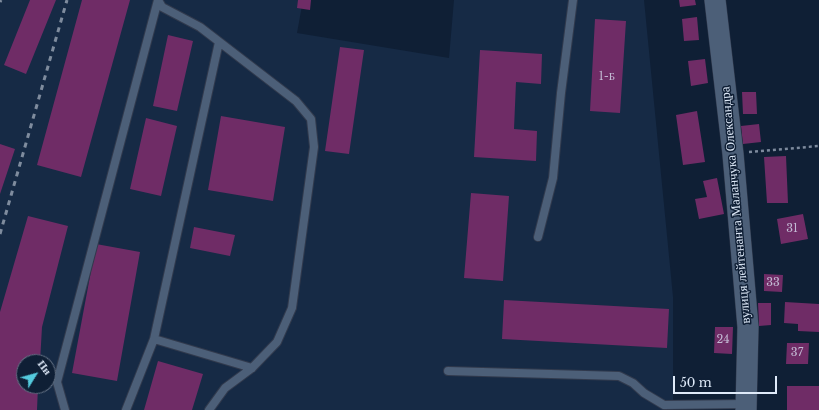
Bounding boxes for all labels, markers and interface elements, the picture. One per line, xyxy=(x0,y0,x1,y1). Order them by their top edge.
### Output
house number: 1-Б xyxy=(599,70,615,84)
street label: вулиця лейтенанта Маланчука Олександра xyxy=(718,86,754,324)
house number: 31 xyxy=(786,222,798,236)
house number: 33 xyxy=(766,276,780,290)
house number: 24 xyxy=(716,333,730,347)
house number: 37 xyxy=(791,346,803,360)
north arrow xyxy=(16,354,56,394)
text: Пн xyxy=(35,357,55,378)
scale bar xyxy=(675,368,779,394)
text: 50 m xyxy=(680,375,712,390)

